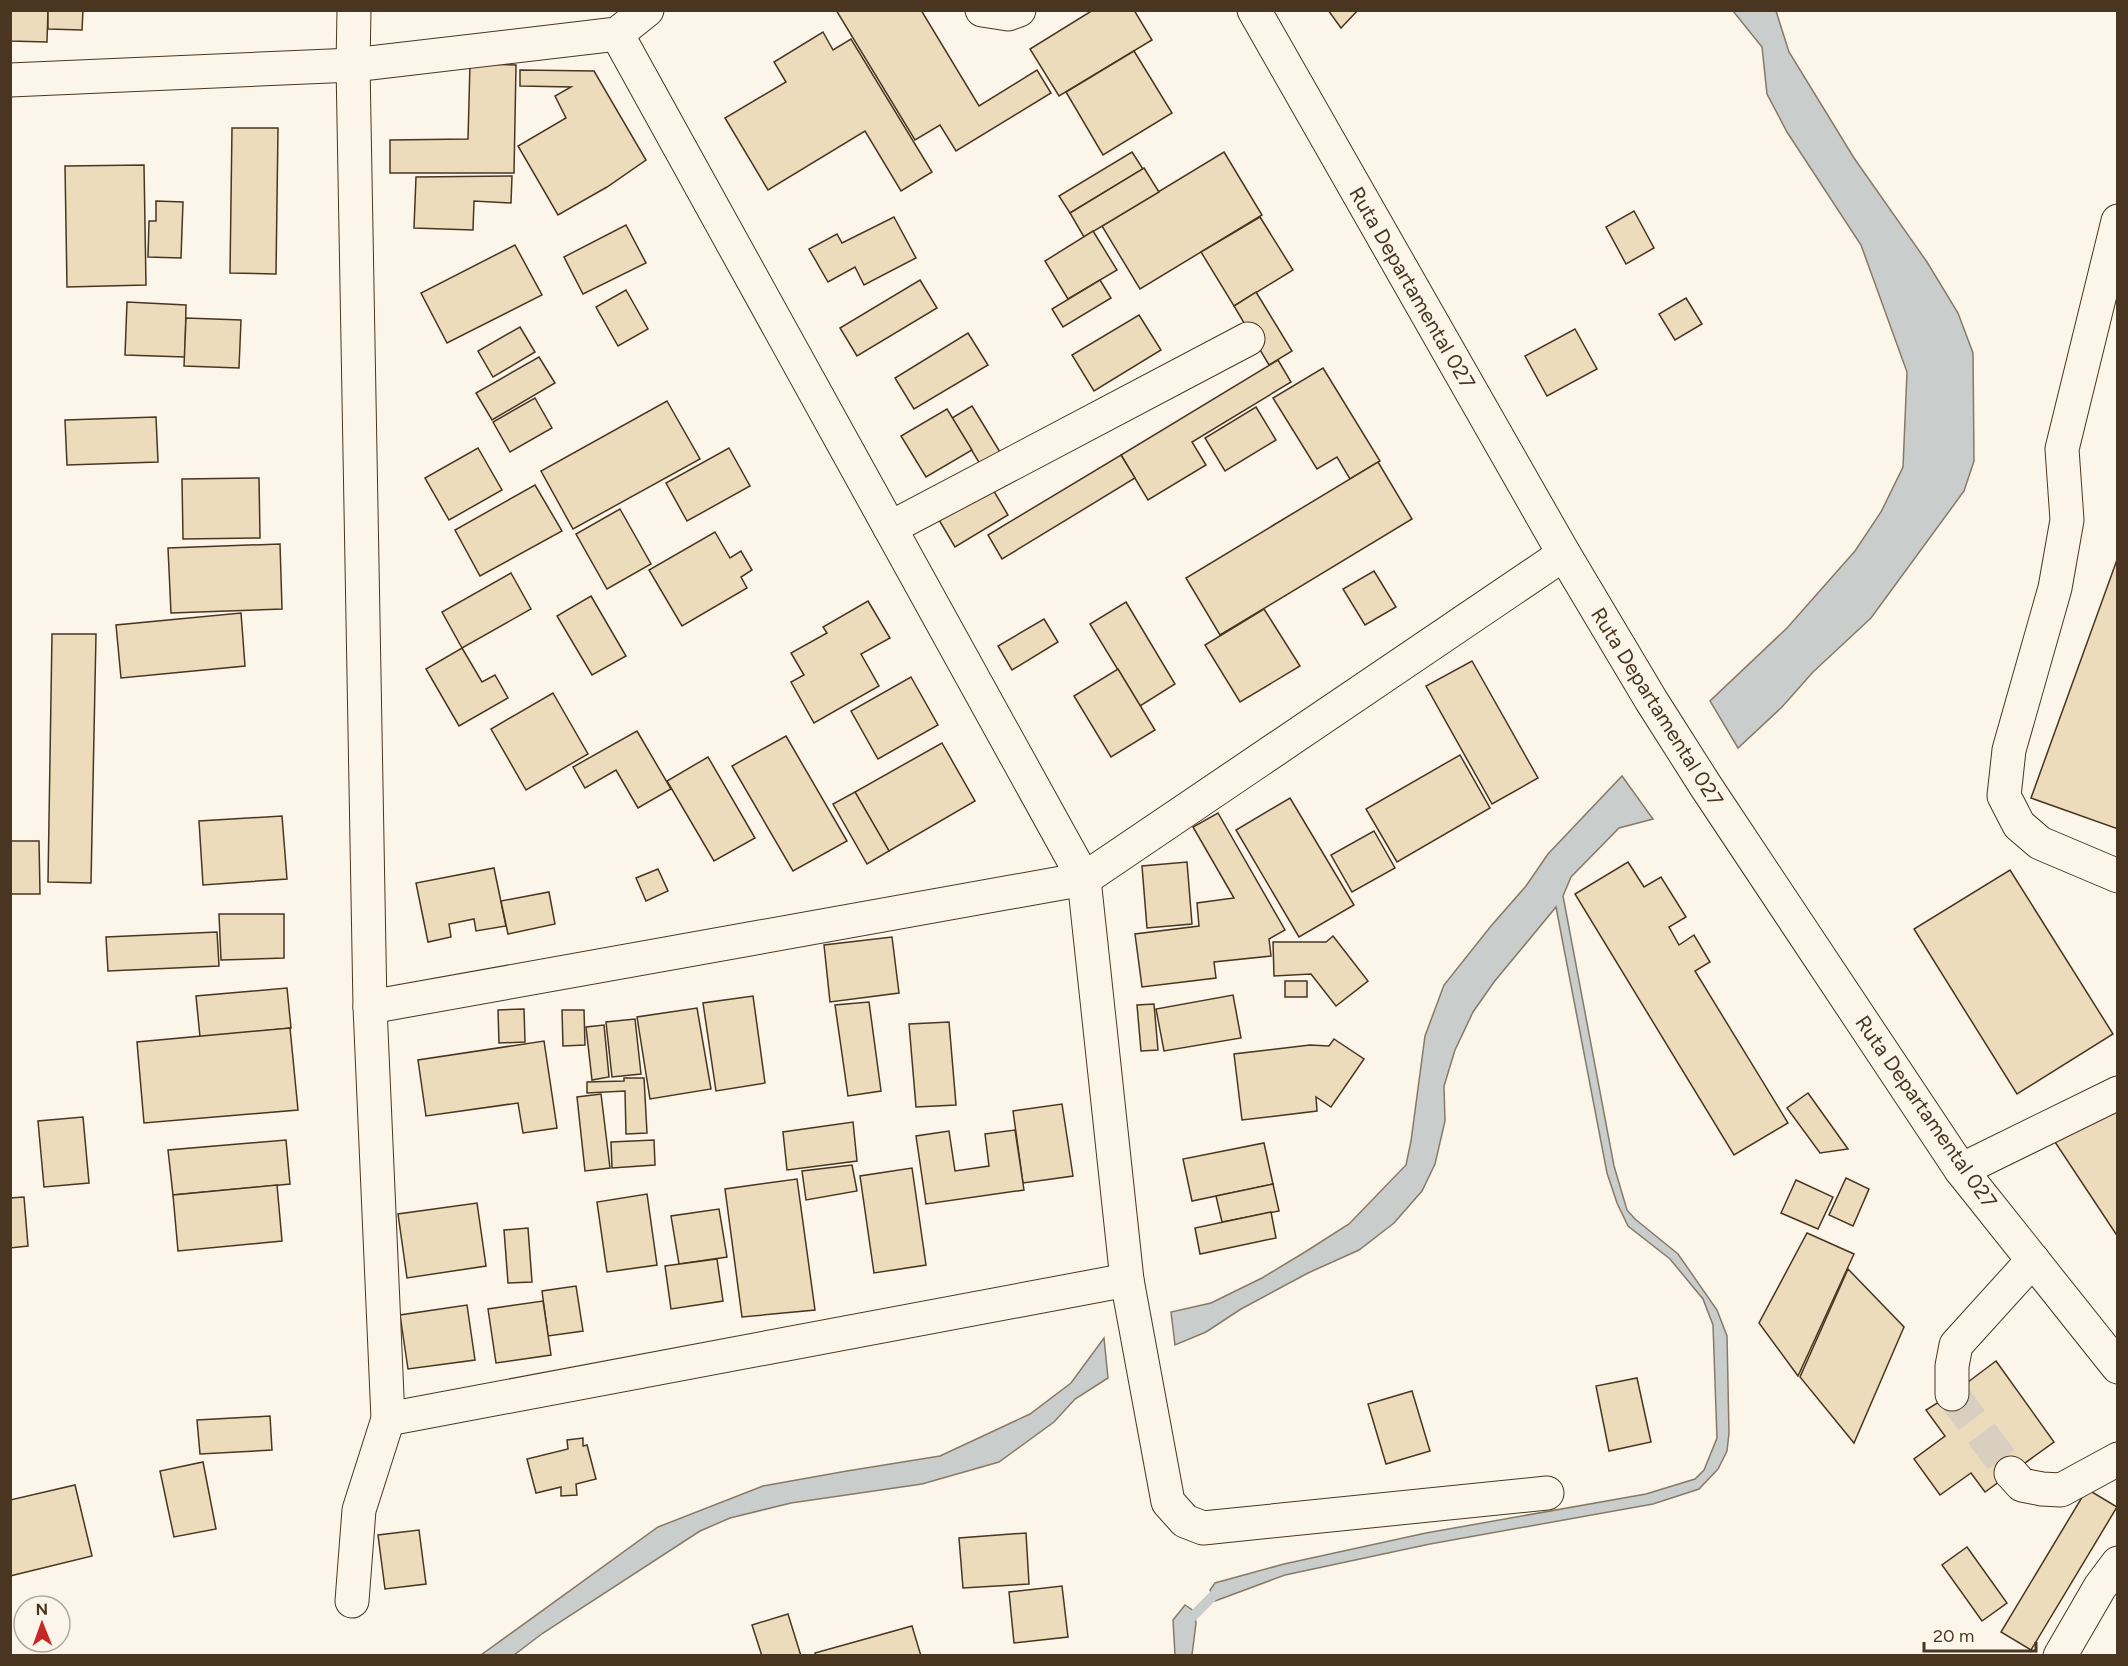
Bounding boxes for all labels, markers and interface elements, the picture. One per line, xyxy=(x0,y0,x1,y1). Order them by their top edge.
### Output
street label: Ruta Departamental 027 xyxy=(1344,182,1481,393)
street label: Ruta Departamental 027 xyxy=(1586,603,1729,811)
street label: Ruta Departamental 027 xyxy=(1850,1011,2002,1213)
north arrow xyxy=(12,1594,72,1654)
text: N xyxy=(35,1600,48,1619)
scale bar xyxy=(1924,1615,2036,1653)
text: 20 m xyxy=(1933,1625,1974,1647)

